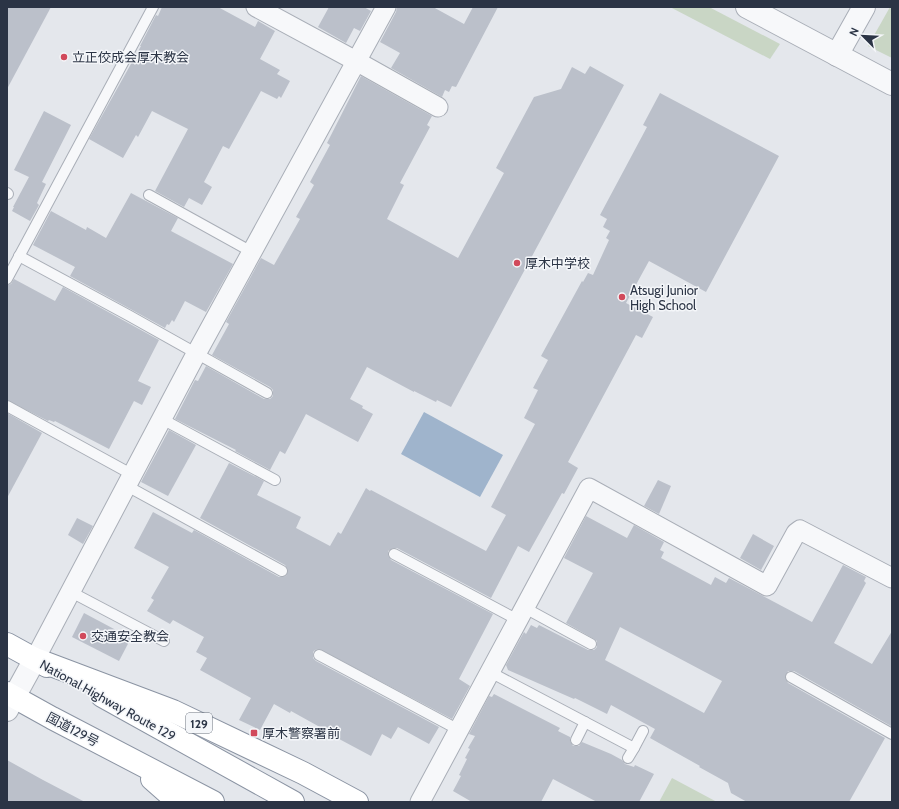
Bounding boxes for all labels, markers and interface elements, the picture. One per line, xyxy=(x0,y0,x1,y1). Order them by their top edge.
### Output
north arrow xyxy=(843,16,883,56)
text: N xyxy=(846,26,862,38)
place label: 立正佼成会厚木教会 xyxy=(72,49,189,65)
marker: 立正佼成会厚木教会 xyxy=(59,52,69,62)
place label: 厚木中学校 xyxy=(525,255,590,271)
marker: 厚木中学校 xyxy=(512,258,522,268)
place label: Atsugi Junior High School xyxy=(630,282,699,313)
marker: Atsugi Junior High School xyxy=(617,292,627,302)
place label: 交通安全教会 xyxy=(91,628,169,644)
marker: 交通安全教会 xyxy=(78,631,88,641)
street label: National Highway Route 129 xyxy=(37,656,179,744)
street label: 国道129号 xyxy=(44,708,102,750)
road number: 129 xyxy=(186,713,212,733)
place label: 厚木警察署前 xyxy=(262,725,340,741)
marker: 厚木警察署前 xyxy=(249,728,259,738)

